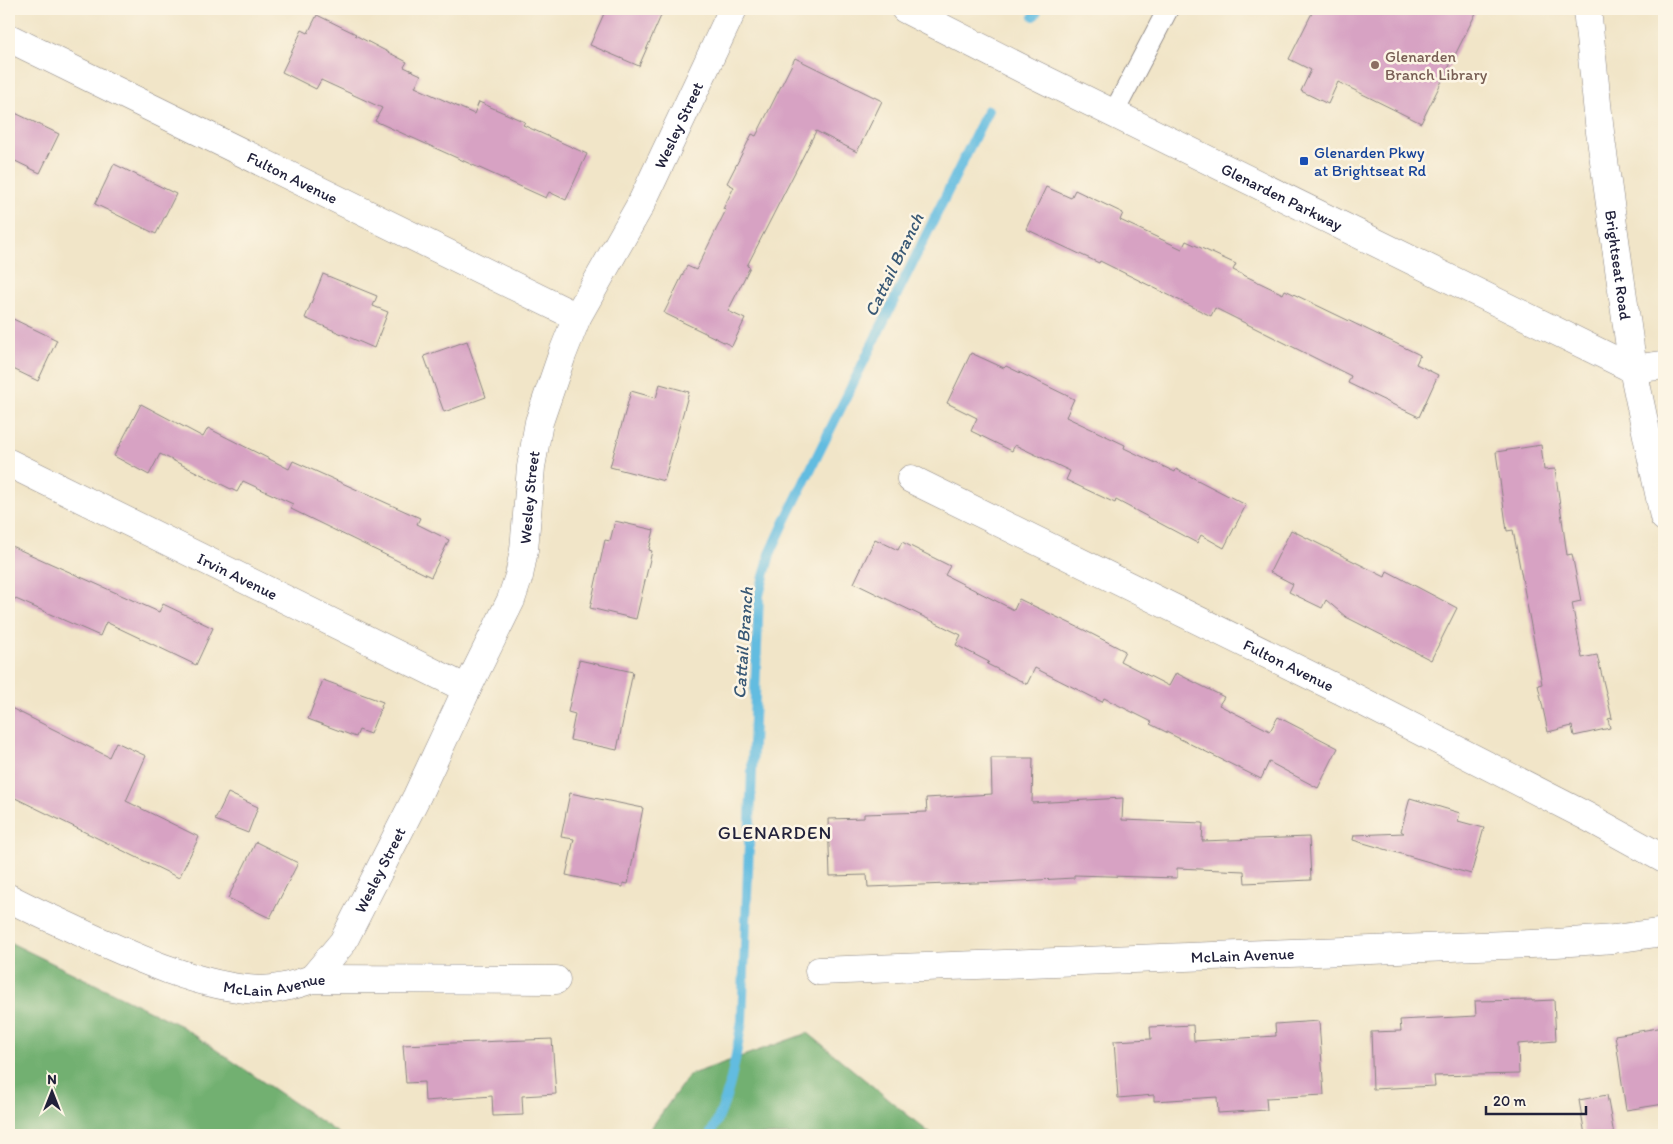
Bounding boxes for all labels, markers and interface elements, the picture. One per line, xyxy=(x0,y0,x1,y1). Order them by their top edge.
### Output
place label: Glenarden Branch Library xyxy=(1385,47,1488,84)
marker: Glenarden Branch Library xyxy=(1369,59,1381,71)
street label: Wesley Street xyxy=(650,79,707,172)
place label: Glenarden Pkwy at Brightseat Rd xyxy=(1314,143,1427,180)
street label: Fulton Avenue xyxy=(244,148,341,208)
marker: Glenarden Pkwy at Brightseat Rd xyxy=(1298,155,1310,167)
street label: Glenarden Parkway xyxy=(1218,159,1346,235)
water label: Cattail Branch xyxy=(860,209,929,320)
street label: Brightseat Road xyxy=(1601,209,1635,321)
street label: Wesley Street xyxy=(516,449,544,545)
street label: Irvin Avenue xyxy=(194,549,281,604)
water label: Cattail Branch xyxy=(728,586,758,700)
street label: Fulton Avenue xyxy=(1240,635,1337,696)
district label: GLENARDEN xyxy=(718,821,832,844)
street label: Wesley Street xyxy=(350,824,410,916)
street label: McLain Avenue xyxy=(1191,944,1295,967)
street label: McLain Avenue xyxy=(222,970,325,1000)
north arrow xyxy=(28,1066,78,1116)
text: N xyxy=(47,1071,57,1088)
scale bar xyxy=(1486,1084,1586,1116)
text: 20 m xyxy=(1493,1092,1527,1110)

